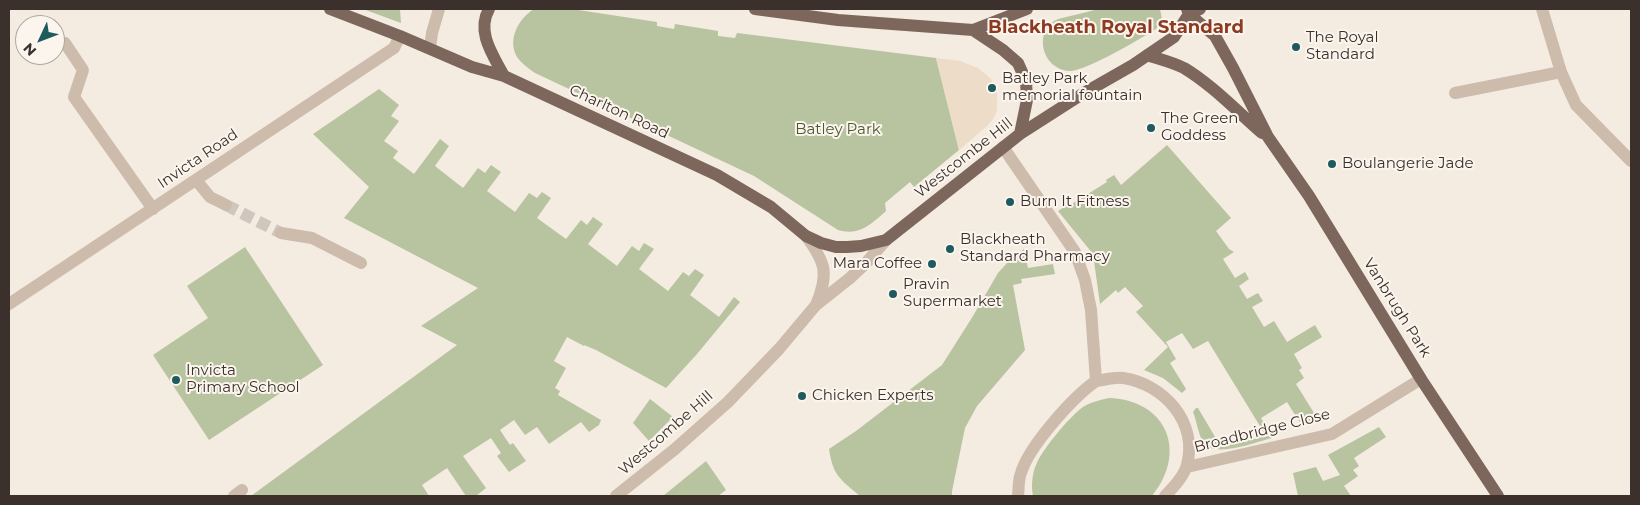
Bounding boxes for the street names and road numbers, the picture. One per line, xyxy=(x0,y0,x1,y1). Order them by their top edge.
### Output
street label: Charlton Road xyxy=(566,81,672,143)
street label: Westcombe Hill xyxy=(912,114,1016,202)
street label: Invicta Road xyxy=(154,126,242,192)
street label: Vanbrugh Park xyxy=(1359,255,1435,361)
street label: Westcombe Hill xyxy=(615,387,717,479)
street label: Broadbridge Close xyxy=(1192,405,1332,457)

